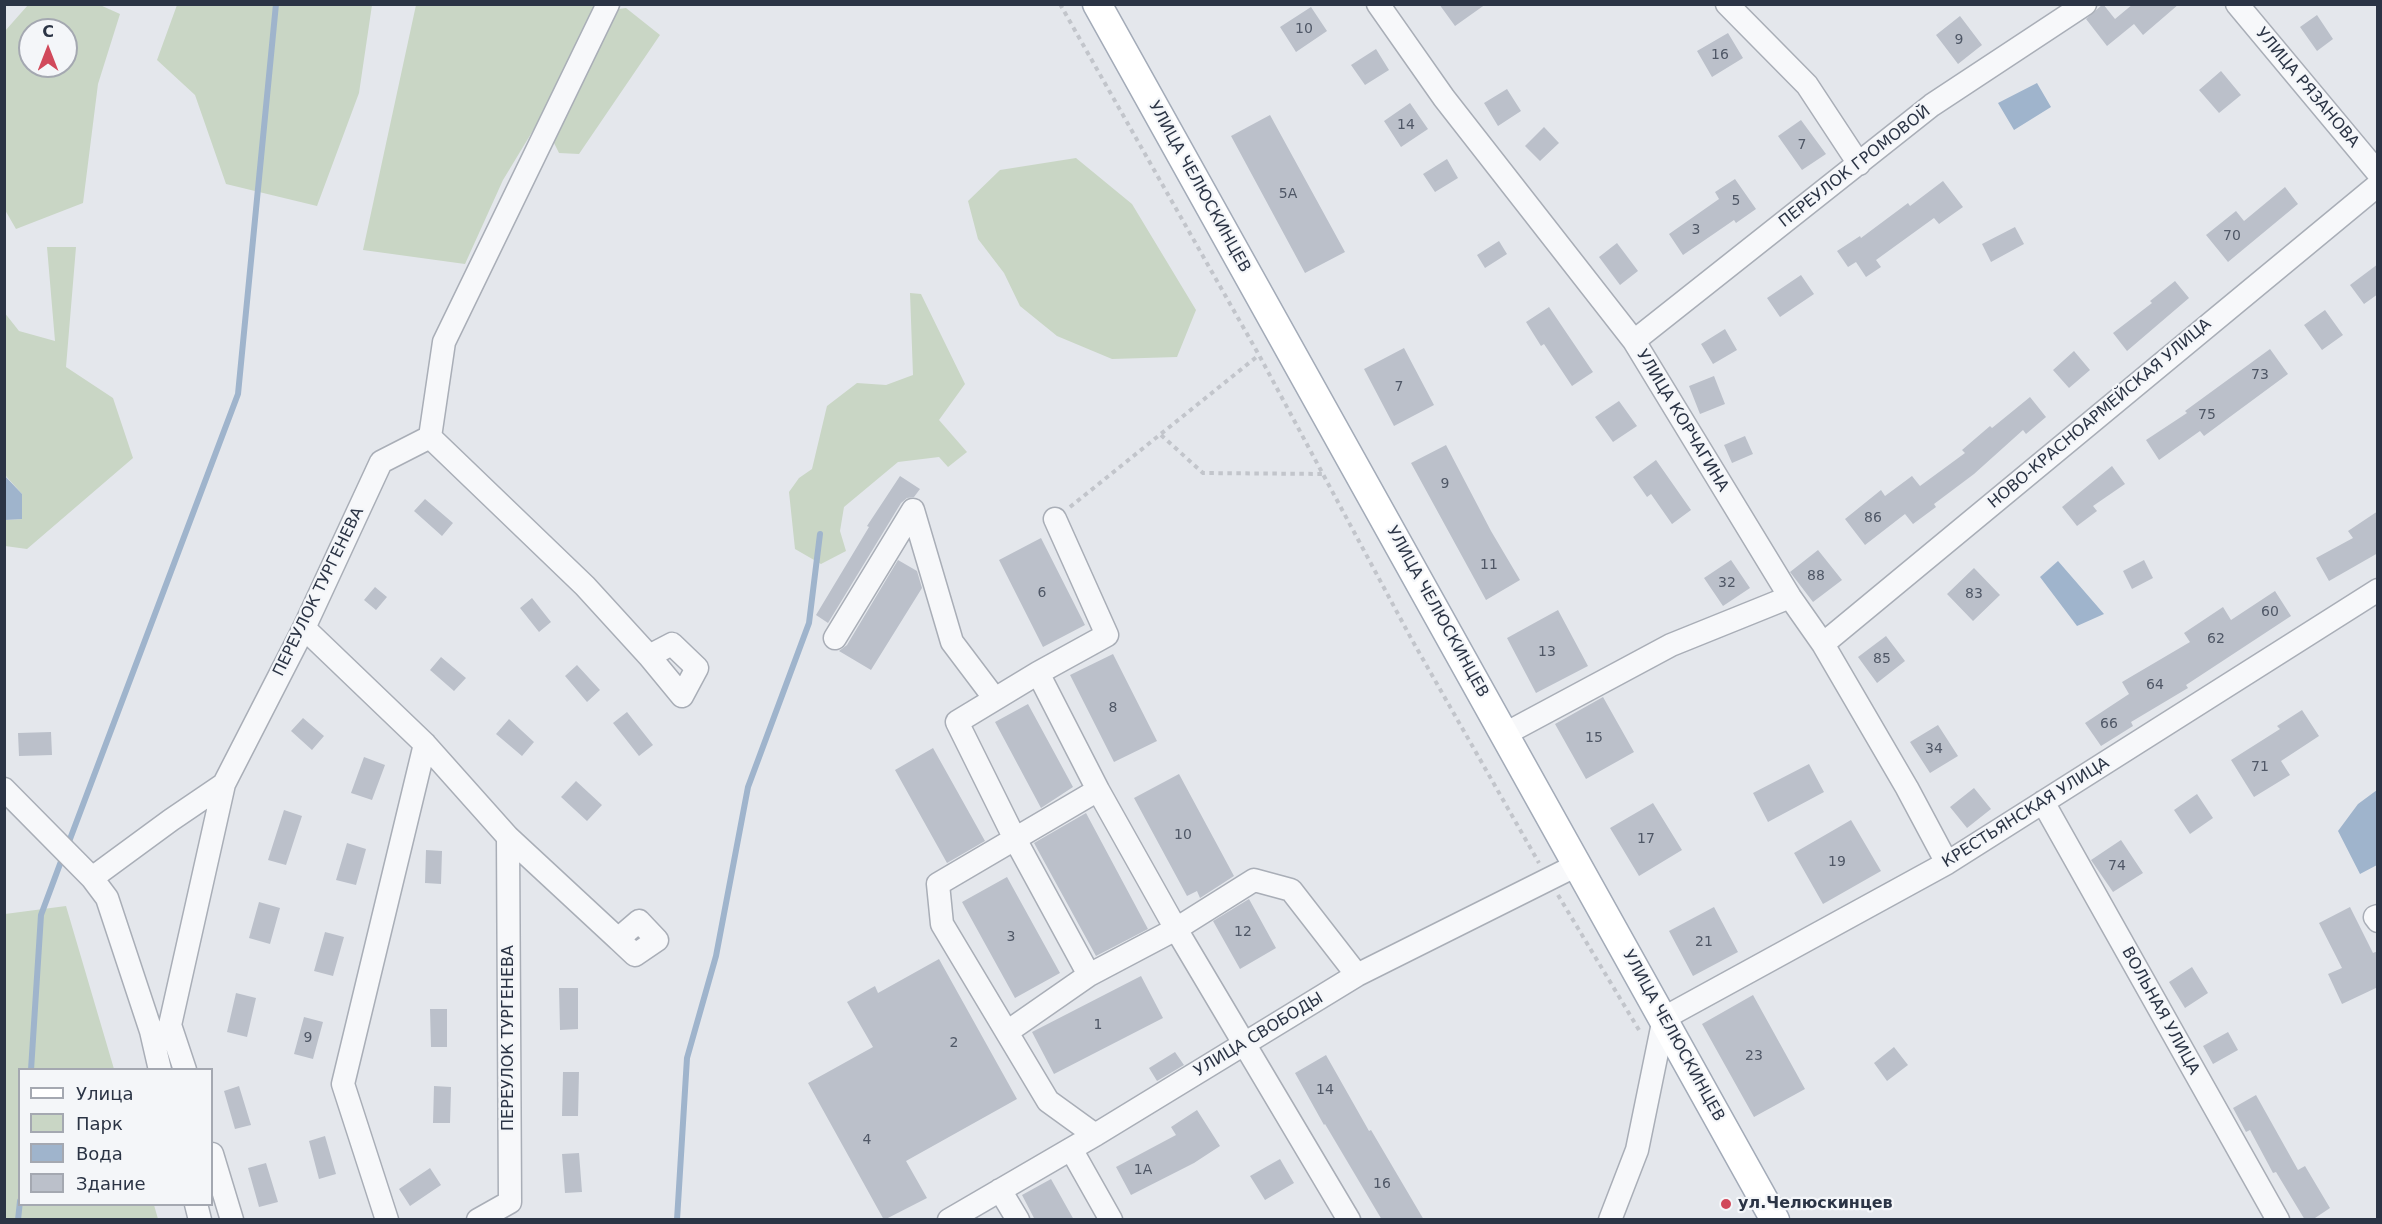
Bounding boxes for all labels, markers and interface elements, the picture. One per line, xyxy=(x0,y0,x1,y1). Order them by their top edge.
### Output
north arrow xyxy=(18,18,78,78)
house number: 10 xyxy=(1295,21,1313,37)
text: С xyxy=(42,22,54,41)
street label: УЛИЦА РЯЗАНОВА xyxy=(2251,24,2363,152)
house number: 9 xyxy=(1955,32,1963,48)
house number: 16 xyxy=(1711,47,1729,63)
street label: УЛИЦА ЧЕЛЮСКИНЦЕВ xyxy=(1144,98,1254,276)
street label: ПЕРЕУЛОК ГРОМОВОЙ xyxy=(1776,102,1934,232)
house number: 14 xyxy=(1397,117,1415,133)
house number: 7 xyxy=(1798,137,1806,153)
house number: 5А xyxy=(1279,186,1297,202)
house number: 5 xyxy=(1732,193,1740,209)
house number: 3 xyxy=(1692,222,1700,238)
house number: 70 xyxy=(2223,228,2241,244)
street label: НОВО-КРАСНОАРМЕЙСКАЯ УЛИЦА xyxy=(1985,315,2215,513)
street label: УЛИЦА КОРЧАГИНА xyxy=(1632,346,1732,496)
house number: 73 xyxy=(2251,367,2269,383)
house number: 7 xyxy=(1395,379,1403,395)
house number: 75 xyxy=(2198,407,2216,423)
house number: 9 xyxy=(1441,476,1449,492)
street label: ПЕРЕУЛОК ТУРГЕНЕВА xyxy=(270,504,368,680)
house number: 86 xyxy=(1864,510,1882,526)
street label: УЛИЦА ЧЕЛЮСКИНЦЕВ xyxy=(1382,523,1492,701)
house number: 11 xyxy=(1480,557,1498,573)
house number: 88 xyxy=(1807,568,1825,584)
house number: 32 xyxy=(1718,575,1736,591)
house number: 6 xyxy=(1038,585,1046,601)
house number: 83 xyxy=(1965,586,1983,602)
house number: 60 xyxy=(2261,604,2279,620)
house number: 62 xyxy=(2207,631,2225,647)
house number: 13 xyxy=(1538,644,1556,660)
house number: 85 xyxy=(1873,651,1891,667)
house number: 64 xyxy=(2146,677,2164,693)
house number: 8 xyxy=(1109,700,1117,716)
house number: 66 xyxy=(2100,716,2118,732)
house number: 15 xyxy=(1585,730,1603,746)
house number: 34 xyxy=(1925,741,1943,757)
street label: КРЕСТЬЯНСКАЯ УЛИЦА xyxy=(1939,754,2113,872)
house number: 71 xyxy=(2251,759,2269,775)
house number: 10 xyxy=(1174,827,1192,843)
house number: 17 xyxy=(1637,831,1655,847)
house number: 19 xyxy=(1828,854,1846,870)
house number: 74 xyxy=(2108,858,2126,874)
house number: 12 xyxy=(1234,924,1252,940)
house number: 3 xyxy=(1007,929,1015,945)
house number: 21 xyxy=(1695,934,1713,950)
street label: ВОЛЬНАЯ УЛИЦА xyxy=(2117,944,2203,1078)
street label: ПЕРЕУЛОК ТУРГЕНЕВА xyxy=(499,945,519,1131)
street label: УЛИЦА ЧЕЛЮСКИНЦЕВ xyxy=(1618,947,1728,1125)
street label: УЛИЦА СВОБОДЫ xyxy=(1191,989,1327,1081)
house number: 1 xyxy=(1094,1017,1102,1033)
house number: 9 xyxy=(304,1030,312,1046)
house number: 2 xyxy=(950,1035,958,1051)
house number: 23 xyxy=(1745,1048,1763,1064)
legend xyxy=(18,1068,213,1206)
house number: 14 xyxy=(1316,1082,1334,1098)
text: Улица xyxy=(76,1083,133,1104)
text: Парк xyxy=(76,1113,123,1134)
house number: 4 xyxy=(863,1132,871,1148)
text: Вода xyxy=(76,1143,123,1164)
house number: 1А xyxy=(1134,1162,1152,1178)
text: Здание xyxy=(76,1173,146,1194)
house number: 16 xyxy=(1373,1176,1391,1192)
place label: ул.Челюскинцев xyxy=(1738,1194,1893,1214)
marker: ул.Челюскинцев xyxy=(1719,1197,1733,1211)

